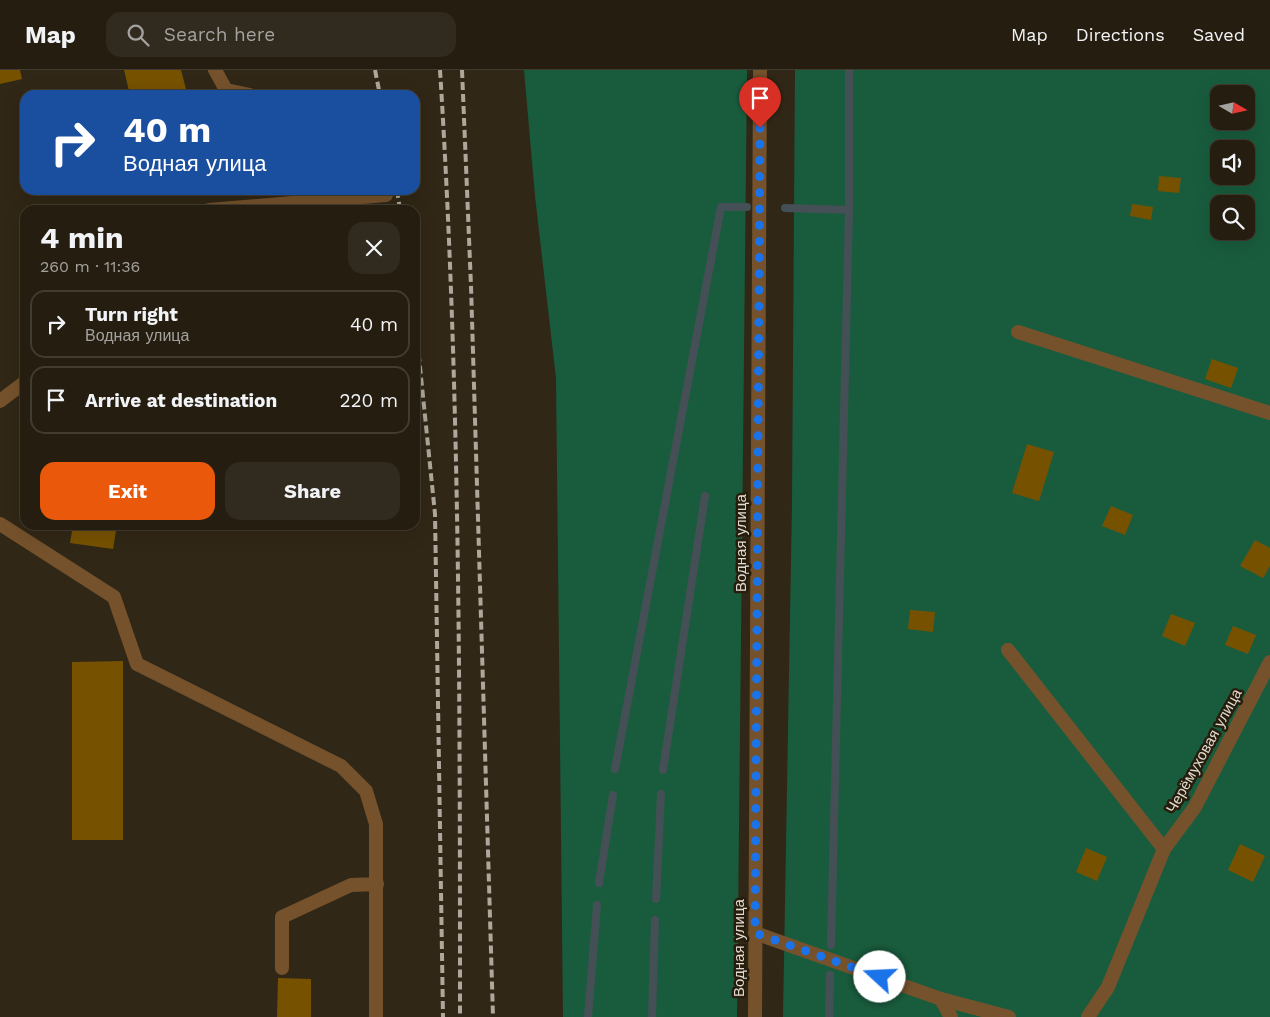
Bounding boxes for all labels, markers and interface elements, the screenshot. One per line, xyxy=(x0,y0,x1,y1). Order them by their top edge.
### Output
search box xyxy=(106,12,456,57)
text: Map xyxy=(25,21,76,49)
icon: search xyxy=(124,21,152,49)
text: Search here xyxy=(164,23,275,46)
text: Map xyxy=(1011,24,1048,45)
text: Directions xyxy=(1076,24,1165,45)
text: Saved xyxy=(1193,24,1245,45)
pin xyxy=(739,77,781,128)
icon: arrive xyxy=(746,84,774,112)
north arrow xyxy=(1210,85,1255,130)
map controls xyxy=(1210,85,1255,240)
text: 40 m xyxy=(123,109,211,151)
icon: right xyxy=(40,110,105,175)
button: sound xyxy=(1210,140,1255,185)
text: Водная улица xyxy=(123,151,267,176)
button: search xyxy=(1210,195,1255,240)
text: 4 min xyxy=(40,220,124,255)
button: close xyxy=(348,222,400,274)
text: 260 m · 11:36 xyxy=(40,257,140,276)
text: Turn right xyxy=(85,303,178,326)
icon: right xyxy=(42,310,70,338)
text: 40 m xyxy=(350,313,398,336)
text: Водная улица xyxy=(85,326,189,345)
icon: arrive xyxy=(42,386,70,414)
text: Arrive at destination xyxy=(85,389,277,412)
text: 220 m xyxy=(339,389,398,412)
button: Exit xyxy=(40,462,215,520)
button: Share xyxy=(225,462,400,520)
street label: Водная улица xyxy=(732,493,750,592)
street label: Черёмуховая улица xyxy=(1162,685,1246,816)
street label: Водная улица xyxy=(730,898,748,997)
position arrow xyxy=(853,950,905,1002)

